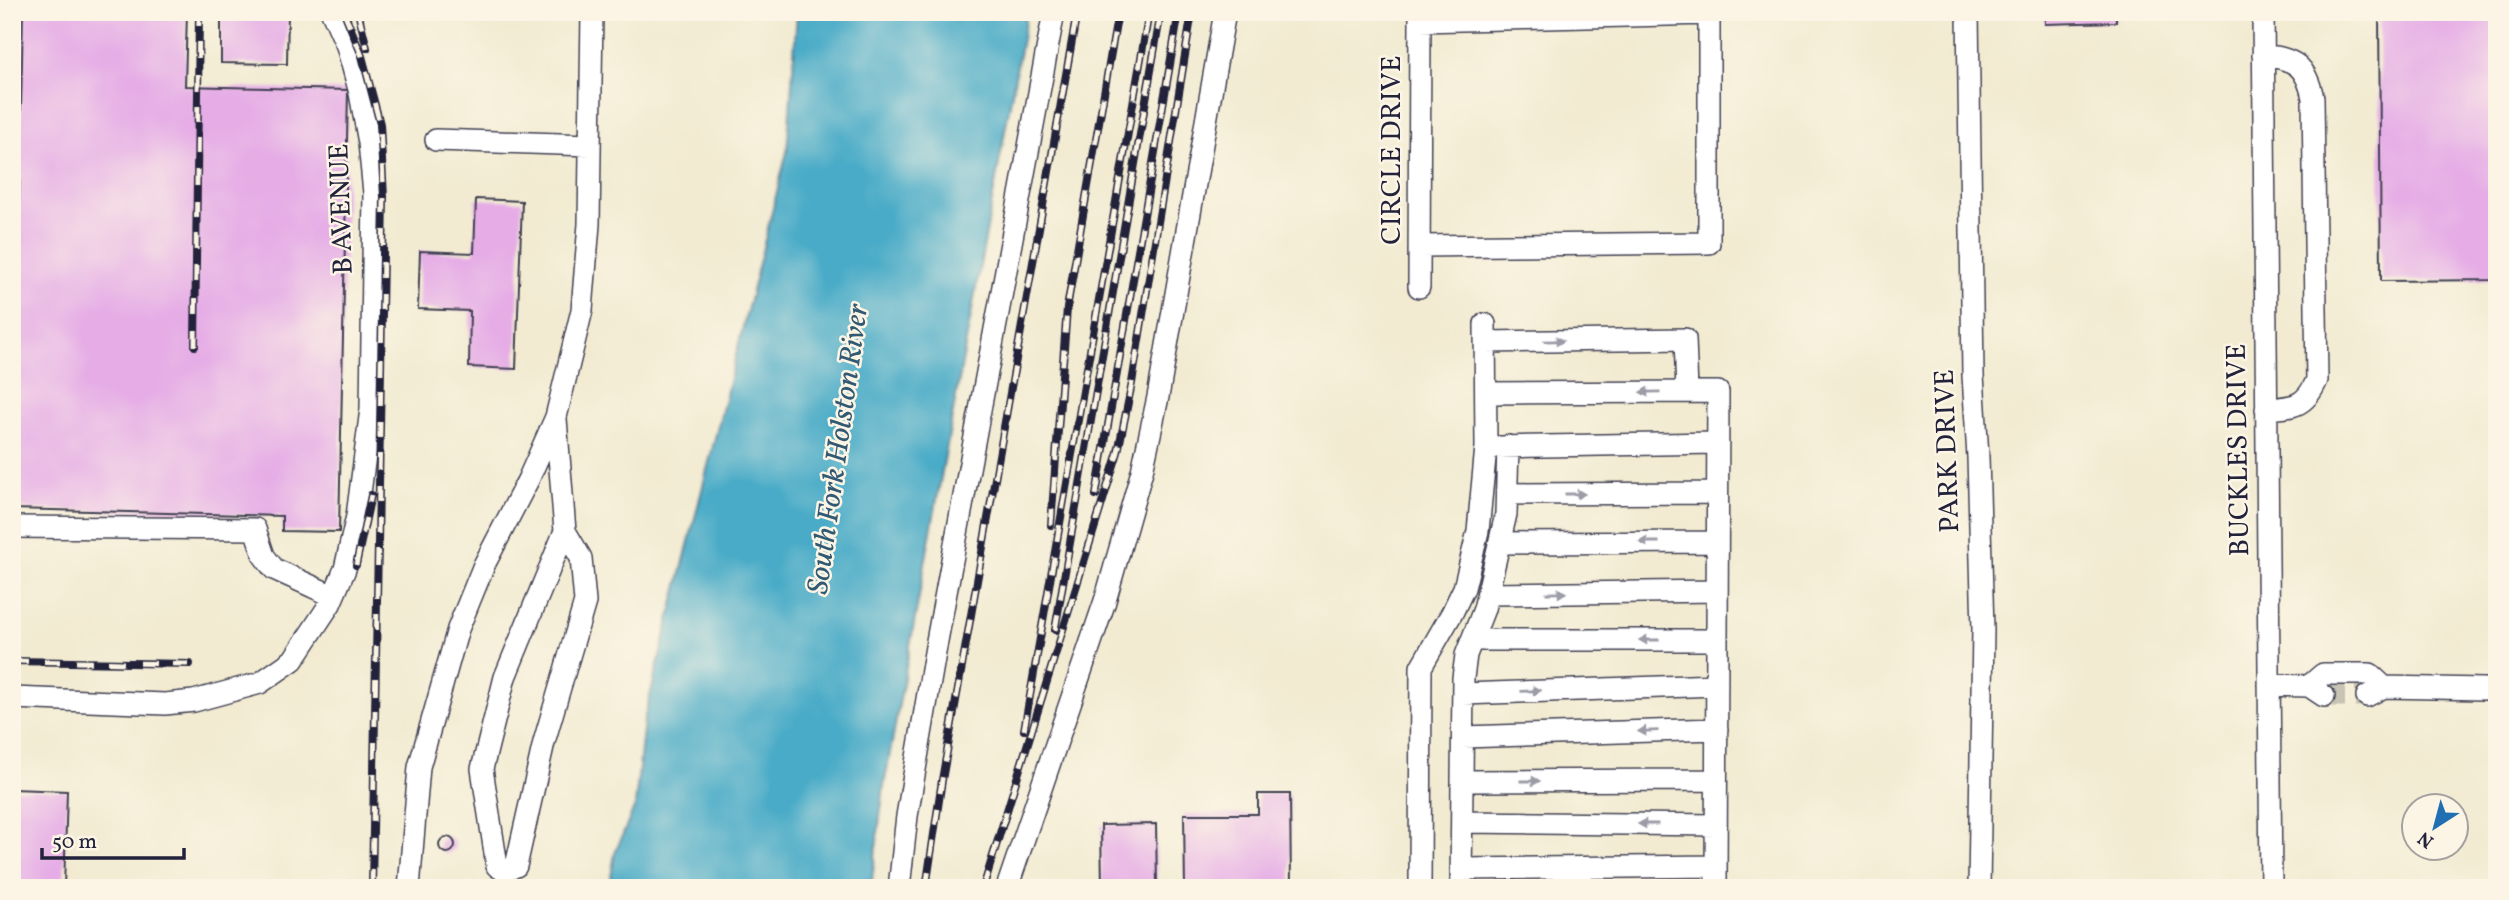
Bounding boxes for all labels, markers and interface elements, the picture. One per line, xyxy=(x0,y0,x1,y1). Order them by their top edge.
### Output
street label: CIRCLE DRIVE xyxy=(1373,55,1412,245)
street label: B AVENUE xyxy=(320,143,364,275)
water label: South Fork Holston River xyxy=(798,300,880,597)
one-way arrow xyxy=(1543,336,1565,347)
street label: BUCKLES DRIVE xyxy=(2218,343,2260,557)
street label: PARK DRIVE xyxy=(1926,368,1970,534)
one-way arrow xyxy=(1638,386,1660,397)
one-way arrow xyxy=(1564,488,1586,500)
one-way arrow xyxy=(1638,536,1660,548)
one-way arrow xyxy=(1545,587,1567,599)
one-way arrow xyxy=(1637,634,1659,646)
one-way arrow xyxy=(1520,686,1542,697)
one-way arrow xyxy=(1637,726,1659,737)
one-way arrow xyxy=(1520,775,1542,787)
north arrow xyxy=(2400,792,2470,862)
scale bar xyxy=(42,816,184,860)
one-way arrow xyxy=(1637,818,1659,830)
text: N xyxy=(2413,824,2439,854)
text: 50 m xyxy=(52,828,97,857)

